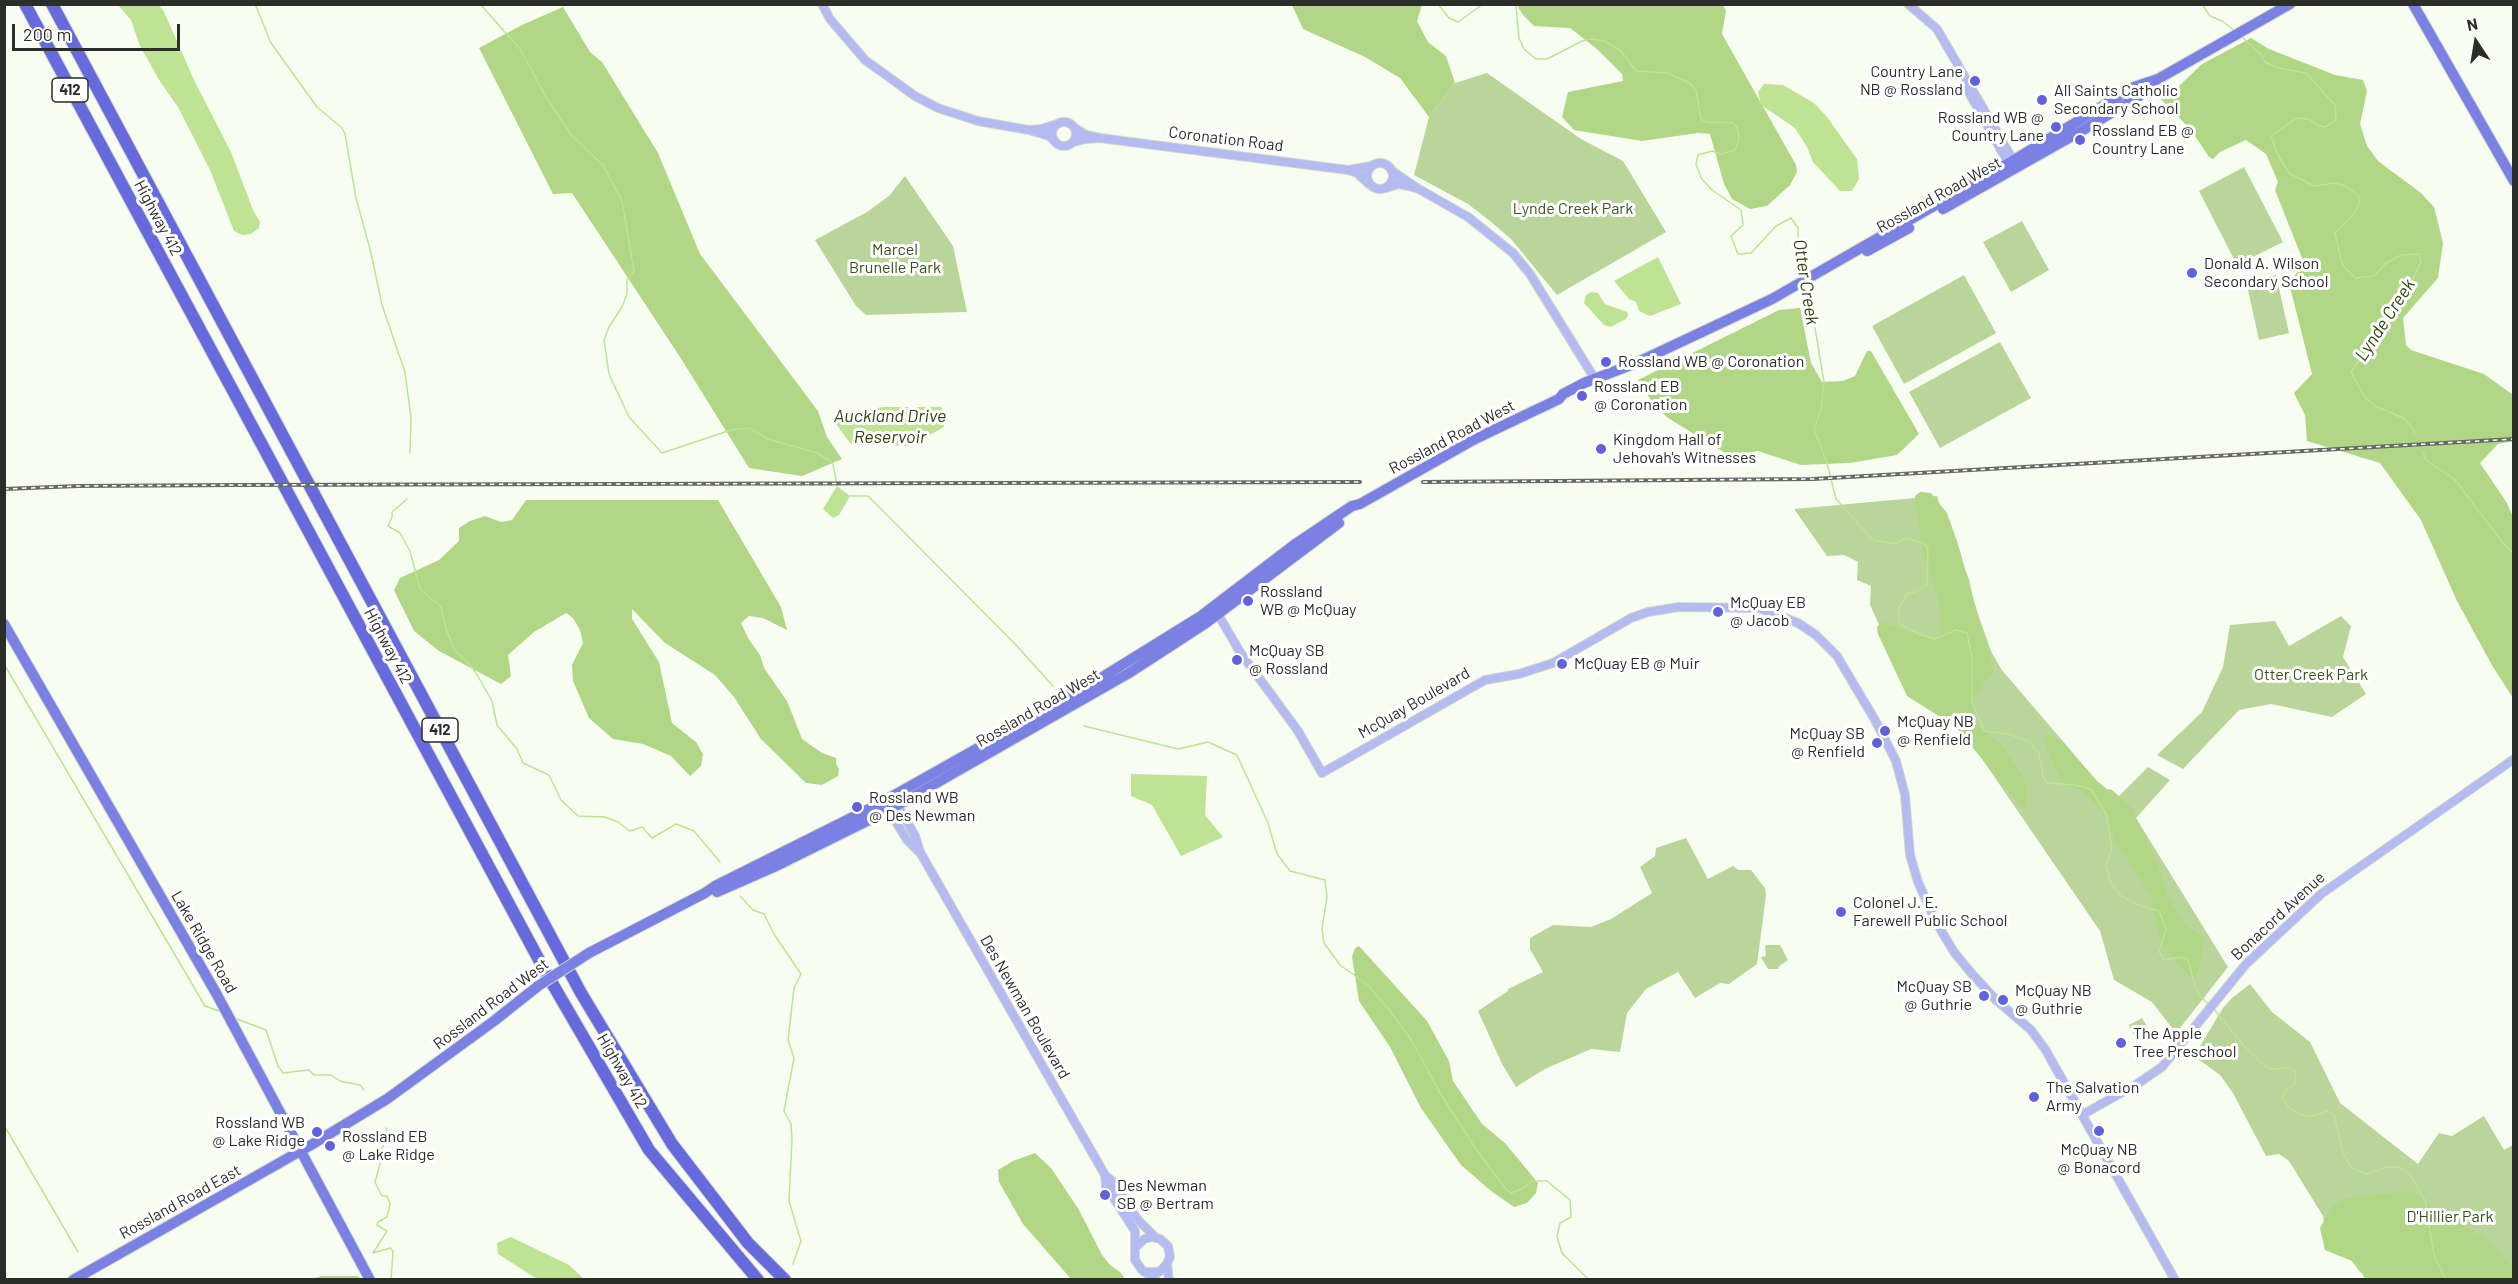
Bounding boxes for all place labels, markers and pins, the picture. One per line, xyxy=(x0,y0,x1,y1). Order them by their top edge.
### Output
place label: Country Lane NB @ Rossland xyxy=(1860,62,1963,100)
marker: Country Lane NB @ Rossland xyxy=(1968,74,1982,88)
place label: All Saints Catholic Secondary School xyxy=(2054,81,2178,119)
marker: All Saints Catholic Secondary School xyxy=(2035,93,2049,107)
place label: Rossland WB @ Country Lane xyxy=(1938,108,2044,146)
marker: Rossland WB @ Country Lane xyxy=(2049,120,2063,134)
place label: Rossland EB @ Country Lane xyxy=(2092,121,2194,159)
marker: Rossland EB @ Country Lane xyxy=(2073,133,2087,147)
place label: Donald A. Wilson Secondary School xyxy=(2204,254,2328,292)
marker: Donald A. Wilson Secondary School xyxy=(2185,266,2199,280)
place label: Rossland WB @ Coronation xyxy=(1618,352,1804,372)
marker: Rossland WB @ Coronation xyxy=(1599,355,1613,369)
place label: Rossland EB @ Coronation xyxy=(1594,377,1687,415)
marker: Rossland EB @ Coronation xyxy=(1575,389,1589,403)
place label: Kingdom Hall of Jehovah's Witnesses xyxy=(1613,430,1756,468)
marker: Kingdom Hall of Jehovah's Witnesses xyxy=(1594,442,1608,456)
place label: Rossland WB @ McQuay xyxy=(1260,582,1356,620)
place label: McQuay EB @ Jacob xyxy=(1730,593,1806,631)
marker: Rossland WB @ McQuay xyxy=(1241,594,1255,608)
marker: McQuay EB @ Jacob xyxy=(1711,605,1725,619)
place label: McQuay SB @ Rossland xyxy=(1249,641,1328,679)
marker: McQuay SB @ Rossland xyxy=(1230,653,1244,667)
place label: McQuay EB @ Muir xyxy=(1574,654,1699,674)
marker: McQuay EB @ Muir xyxy=(1555,657,1569,671)
place label: McQuay NB @ Renfield xyxy=(1897,712,1974,750)
place label: McQuay SB @ Renfield xyxy=(1789,724,1865,762)
marker: McQuay NB @ Renfield xyxy=(1878,724,1892,738)
marker: McQuay SB @ Renfield xyxy=(1870,736,1884,750)
place label: Rossland WB @ Des Newman xyxy=(869,788,975,826)
marker: Rossland WB @ Des Newman xyxy=(850,800,864,814)
place label: Colonel J. E. Farewell Public School xyxy=(1853,893,2008,931)
marker: Colonel J. E. Farewell Public School xyxy=(1834,905,1848,919)
place label: McQuay SB @ Guthrie xyxy=(1896,977,1972,1015)
place label: McQuay NB @ Guthrie xyxy=(2015,981,2092,1019)
marker: McQuay SB @ Guthrie xyxy=(1977,989,1991,1003)
marker: McQuay NB @ Guthrie xyxy=(1996,993,2010,1007)
place label: The Apple Tree Preschool xyxy=(2133,1024,2237,1062)
marker: The Apple Tree Preschool xyxy=(2114,1036,2128,1050)
place label: The Salvation Army xyxy=(2046,1078,2139,1116)
marker: The Salvation Army xyxy=(2027,1090,2041,1104)
place label: Rossland WB @ Lake Ridge xyxy=(212,1113,305,1151)
marker: McQuay NB @ Bonacord xyxy=(2092,1124,2106,1138)
marker: Rossland WB @ Lake Ridge xyxy=(310,1125,324,1139)
place label: Rossland EB @ Lake Ridge xyxy=(342,1127,435,1165)
marker: Rossland EB @ Lake Ridge xyxy=(323,1139,337,1153)
place label: McQuay NB @ Bonacord xyxy=(2057,1140,2141,1178)
place label: Des Newman SB @ Bertram xyxy=(1117,1176,1214,1214)
marker: Des Newman SB @ Bertram xyxy=(1098,1188,1112,1202)

